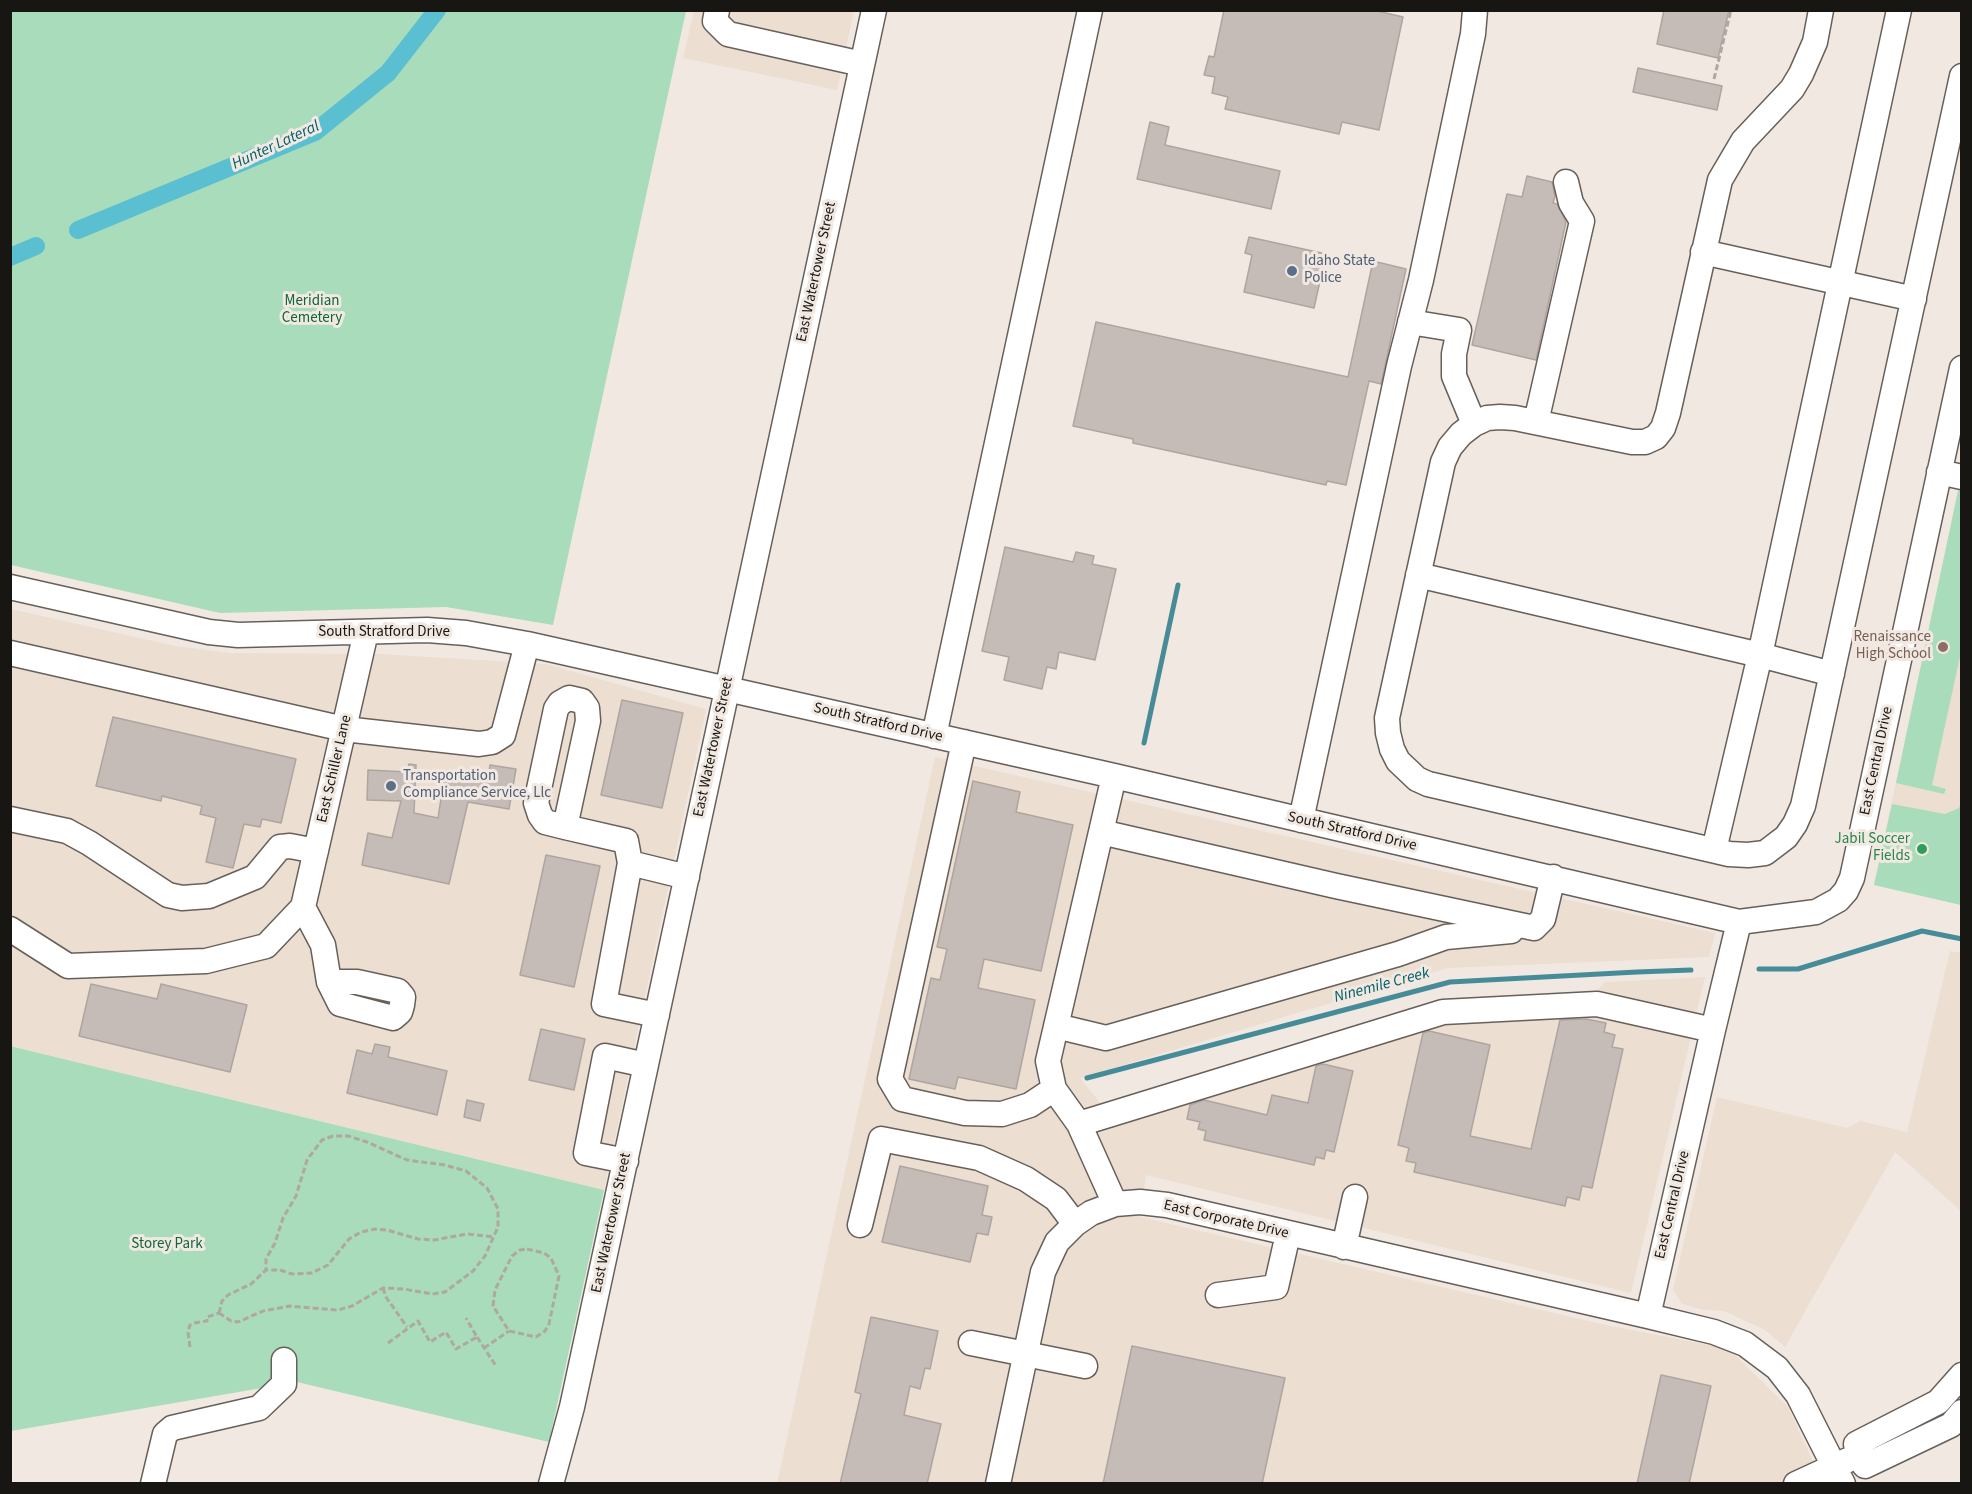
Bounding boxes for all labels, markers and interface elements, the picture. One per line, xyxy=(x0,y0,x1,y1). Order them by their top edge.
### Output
water label: Hunter Lateral xyxy=(229,117,323,175)
street label: East Watertower Street xyxy=(793,200,841,344)
place label: Idaho State Police xyxy=(1304,253,1375,288)
marker: Idaho State Police xyxy=(1285,264,1299,278)
park label: Meridian Cemetery xyxy=(282,293,342,328)
street label: South Stratford Drive xyxy=(318,624,450,642)
place label: Renaissance High School xyxy=(1853,629,1931,664)
marker: Renaissance High School xyxy=(1936,640,1950,654)
street label: East Watertower Street xyxy=(690,675,738,819)
street label: South Stratford Drive xyxy=(812,699,944,747)
street label: East Central Drive xyxy=(1857,705,1897,817)
street label: East Schiller Lane xyxy=(314,713,356,825)
place label: Transportation Compliance Service, Llc xyxy=(403,768,551,803)
marker: Transportation Compliance Service, Llc xyxy=(384,779,398,793)
street label: South Stratford Drive xyxy=(1286,808,1418,856)
place label: Jabil Soccer Fields xyxy=(1835,831,1910,866)
marker: Jabil Soccer Fields xyxy=(1915,842,1929,856)
water label: Ninemile Creek xyxy=(1332,964,1432,1008)
street label: East Central Drive xyxy=(1652,1149,1694,1261)
street label: East Watertower Street xyxy=(588,1151,636,1295)
street label: East Corporate Drive xyxy=(1162,1197,1290,1243)
park label: Storey Park xyxy=(131,1236,203,1254)

